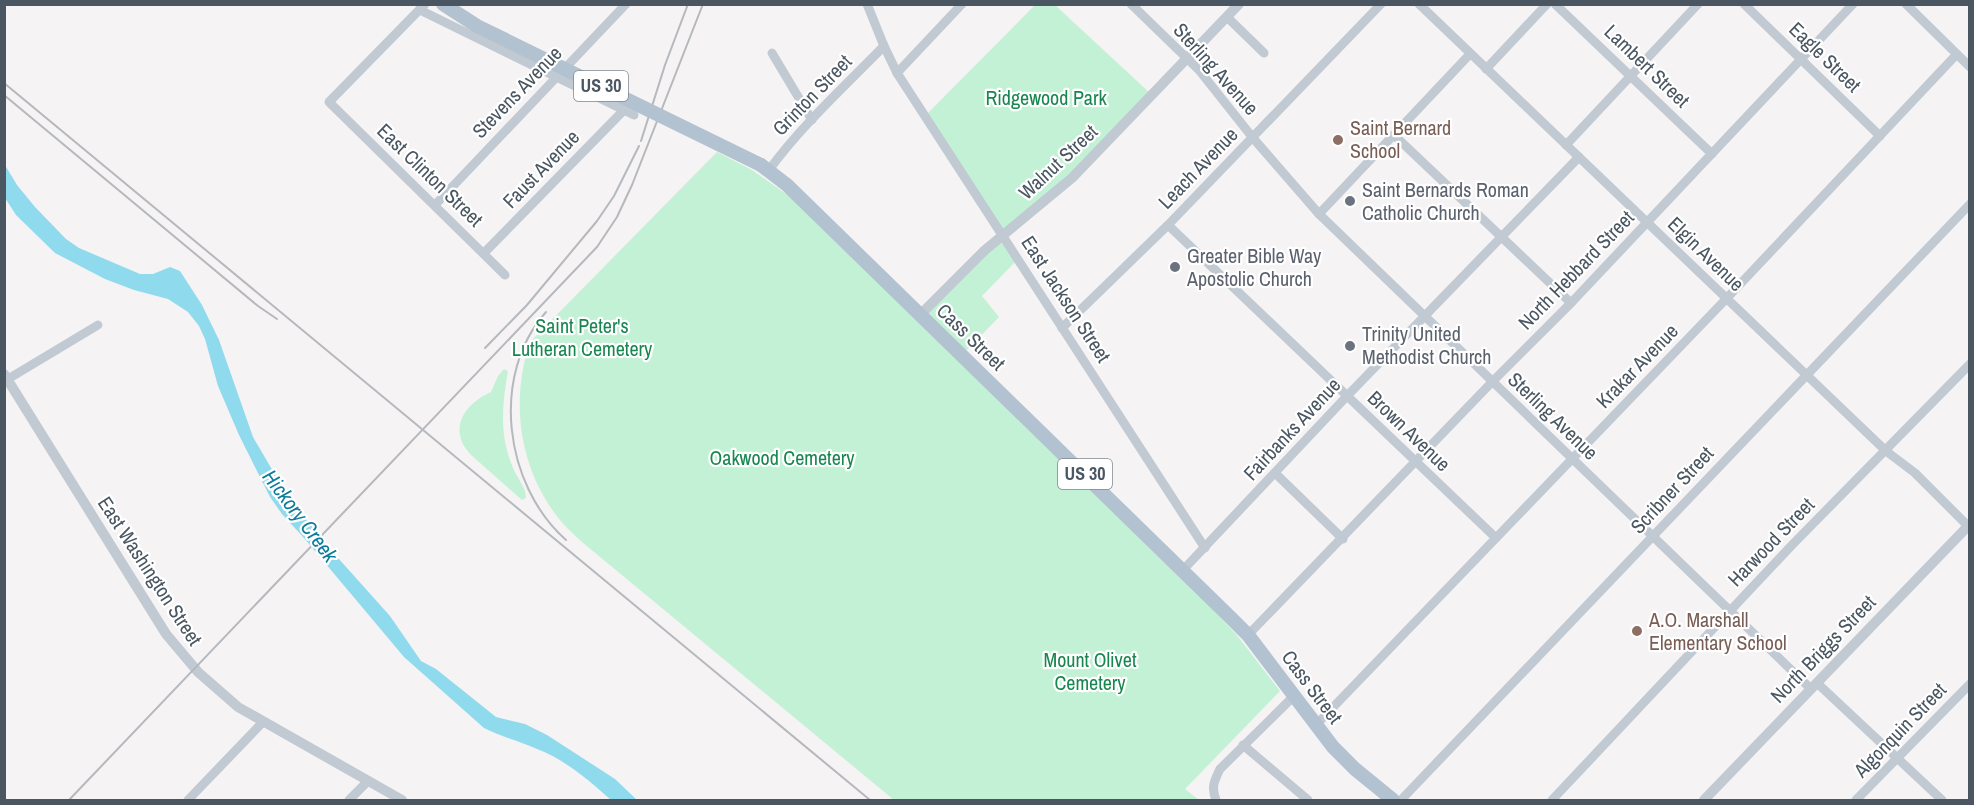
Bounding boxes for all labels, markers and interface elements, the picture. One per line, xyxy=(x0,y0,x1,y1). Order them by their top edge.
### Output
street label: Eagle Street xyxy=(1784,16,1868,98)
street label: Sterling Avenue xyxy=(1168,17,1265,121)
street label: Lambert Street xyxy=(1599,18,1696,113)
street label: Stevens Avenue xyxy=(466,40,567,144)
street label: Grinton Street xyxy=(766,48,857,141)
road number: US 30 xyxy=(574,71,628,101)
park label: Ridgewood Park xyxy=(985,84,1107,111)
place label: Saint Bernard School xyxy=(1350,114,1451,164)
street label: East Clinton Street xyxy=(371,117,490,232)
street label: Walnut Street xyxy=(1012,118,1103,205)
street label: Leach Avenue xyxy=(1152,121,1243,214)
street label: Faust Avenue xyxy=(496,124,585,214)
marker: Saint Bernard School xyxy=(1331,133,1345,147)
place label: Saint Bernards Roman Catholic Church xyxy=(1362,176,1529,226)
marker: Saint Bernards Roman Catholic Church xyxy=(1343,194,1357,208)
street label: North Hebbard Street xyxy=(1512,204,1640,335)
street label: Elgin Avenue xyxy=(1662,210,1750,297)
street label: East Jackson Street xyxy=(1015,230,1118,368)
place label: Greater Bible Way Apostolic Church xyxy=(1186,242,1322,292)
marker: Greater Bible Way Apostolic Church xyxy=(1168,260,1182,274)
street label: Cass Street xyxy=(931,297,1012,376)
park label: Saint Peter's Lutheran Cemetery xyxy=(512,312,653,362)
street label: Krakar Avenue xyxy=(1590,318,1684,414)
place label: Trinity United Methodist Church xyxy=(1362,320,1491,370)
marker: Trinity United Methodist Church xyxy=(1343,339,1357,353)
street label: Sterling Avenue xyxy=(1502,366,1604,465)
street label: Fairbanks Avenue xyxy=(1237,372,1346,486)
street label: Brown Avenue xyxy=(1362,384,1457,477)
street label: Scribner Street xyxy=(1624,440,1719,539)
park label: Oakwood Cemetery xyxy=(710,444,855,471)
road number: US 30 xyxy=(1058,459,1112,489)
water label: Hickory Creek xyxy=(256,463,346,569)
street label: East Washington Street xyxy=(92,491,209,651)
street label: Harwood Street xyxy=(1721,491,1820,592)
street label: North Briggs Street xyxy=(1764,588,1881,709)
place label: A.O. Marshall Elementary School xyxy=(1648,606,1787,656)
marker: A.O. Marshall Elementary School xyxy=(1630,624,1644,638)
street label: Cass Street xyxy=(1276,644,1349,729)
park label: Mount Olivet Cemetery xyxy=(1044,646,1137,696)
street label: Algonquin Street xyxy=(1847,676,1952,784)

